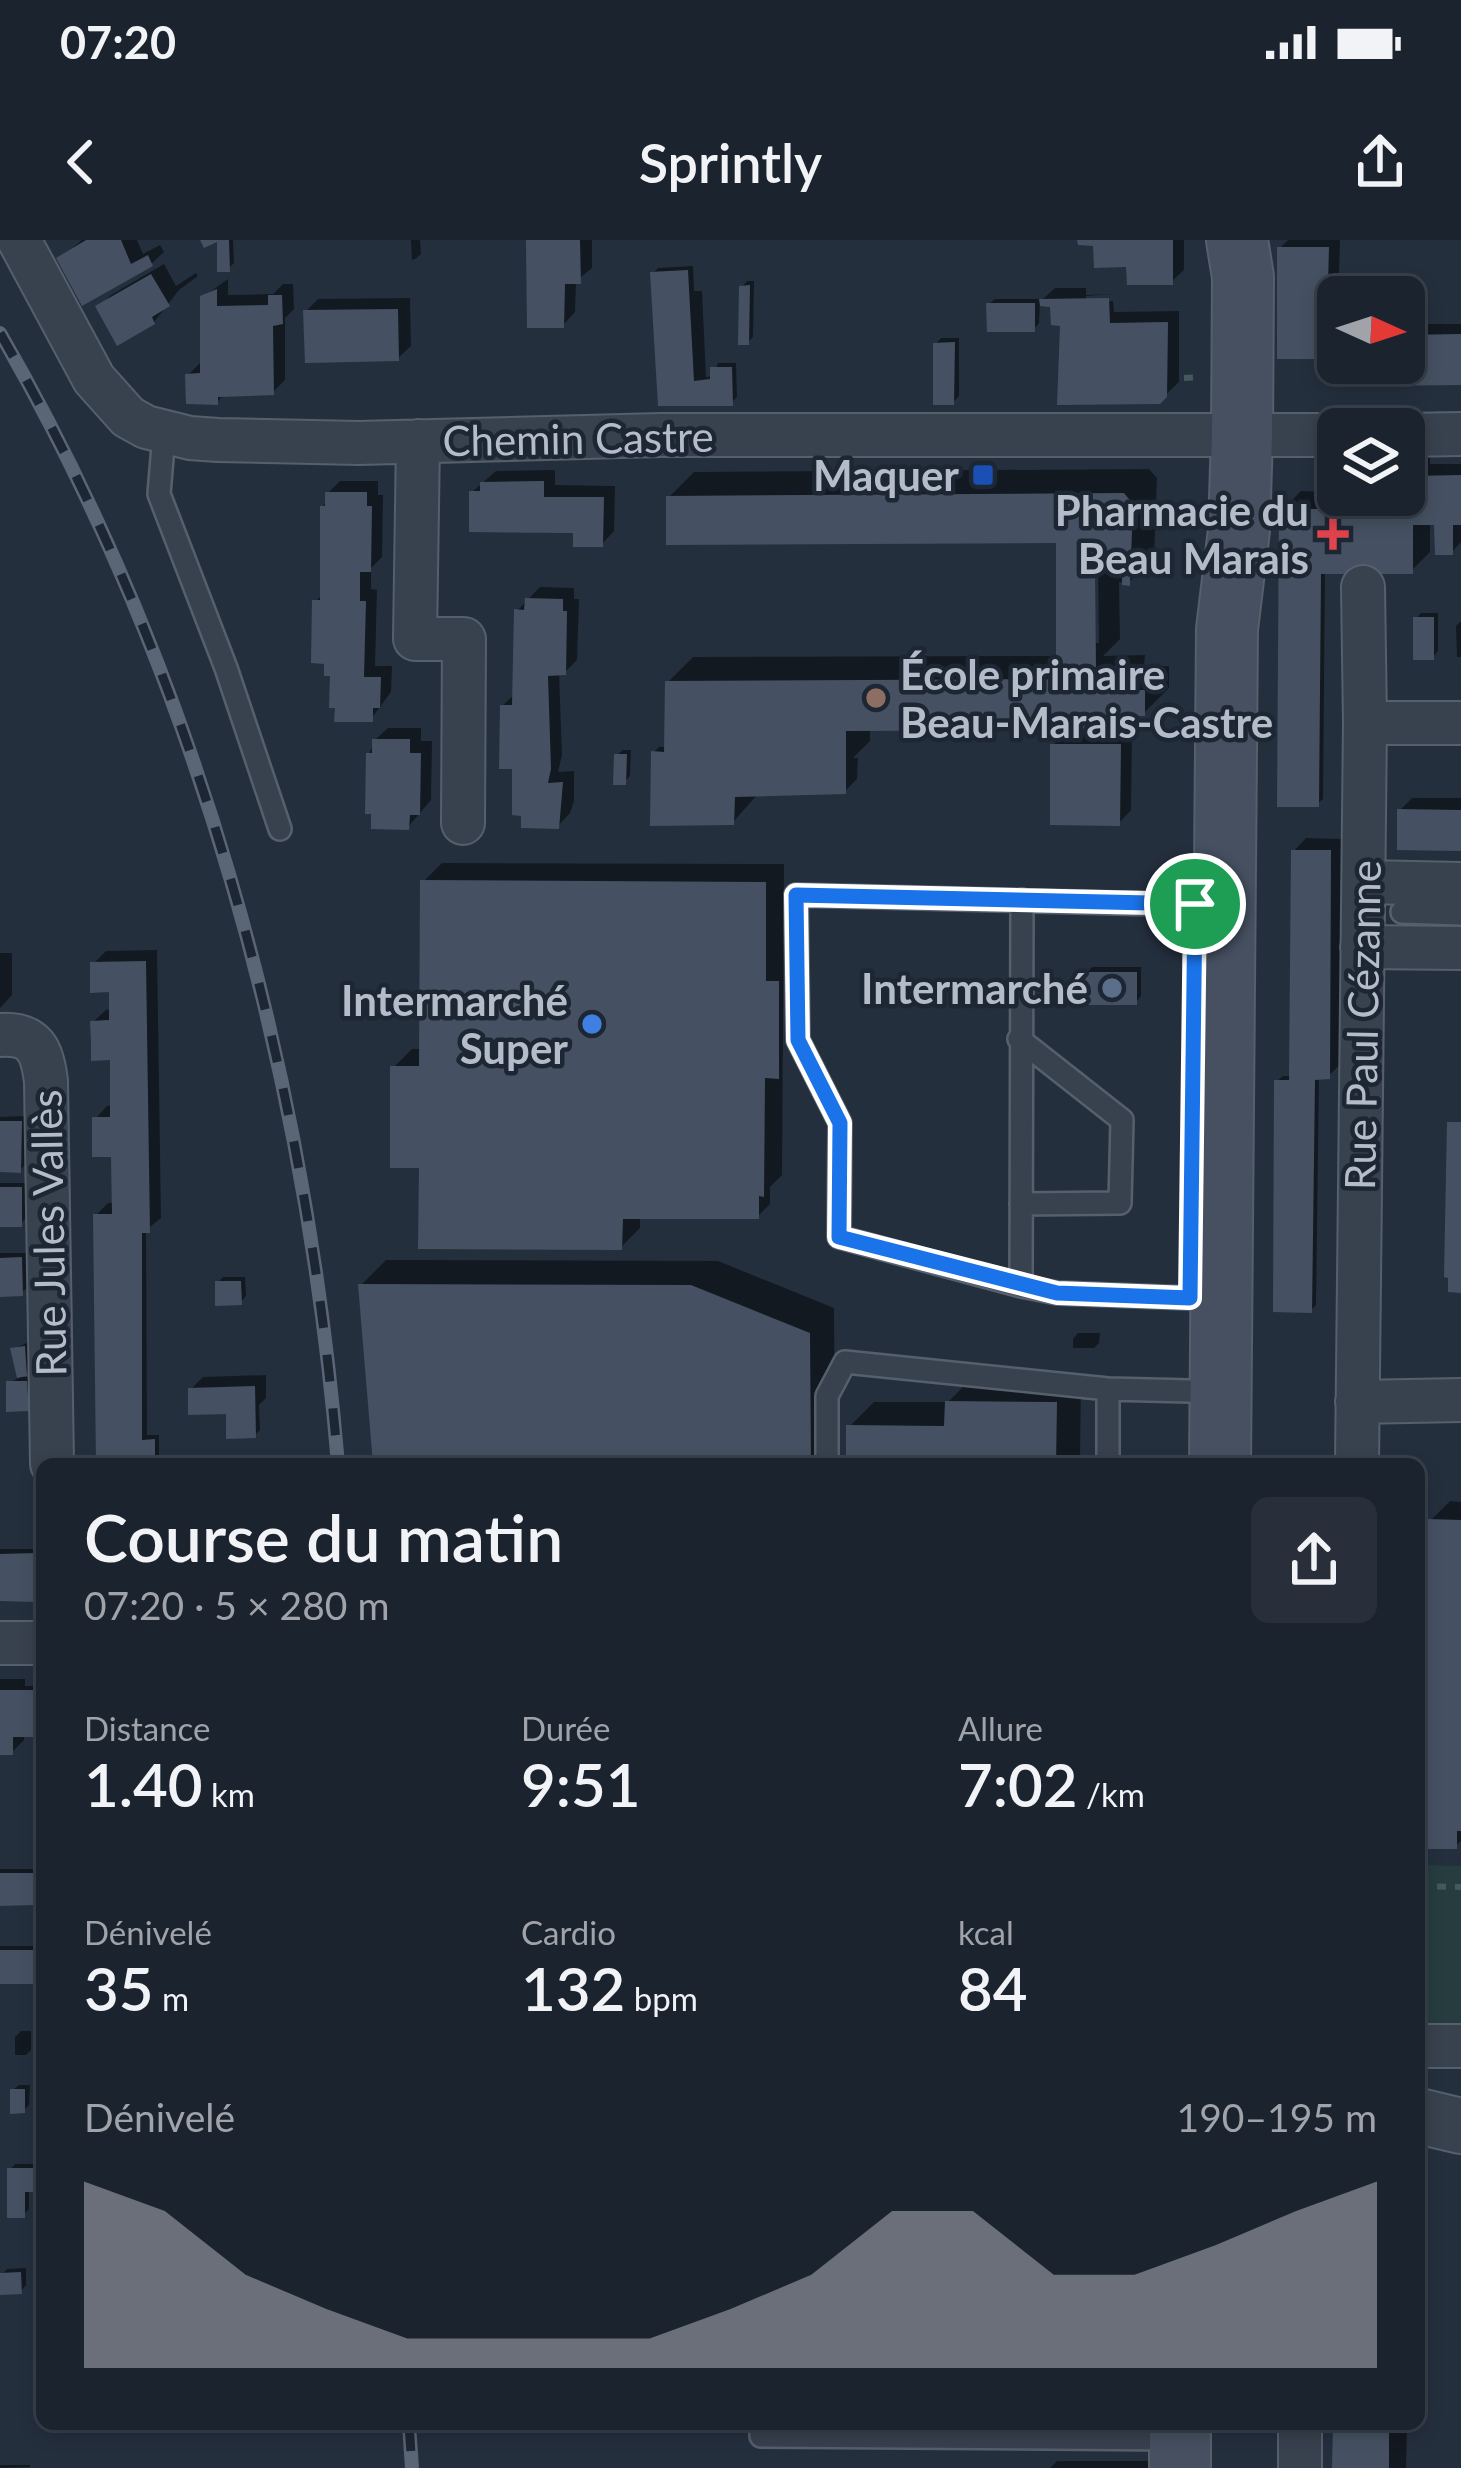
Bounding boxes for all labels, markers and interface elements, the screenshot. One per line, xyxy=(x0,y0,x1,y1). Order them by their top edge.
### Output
text: 07:20 xyxy=(60,15,176,69)
icon: back xyxy=(48,129,114,195)
icon: share xyxy=(1347,129,1413,195)
text: Sprintly xyxy=(639,130,822,195)
north arrow xyxy=(1317,276,1425,384)
map controls xyxy=(1317,276,1425,516)
button: layers xyxy=(1317,408,1425,516)
street label: Chemin Castre xyxy=(442,411,714,465)
place label: Maquer xyxy=(813,450,959,500)
marker: Maquer xyxy=(970,462,996,488)
place label: Pharmacie du Beau Marais xyxy=(1055,485,1309,583)
marker: Pharmacie du Beau Marais xyxy=(1320,521,1346,547)
place label: École primaire Beau-Marais-Castre xyxy=(900,649,1273,747)
marker: École primaire Beau-Marais-Castre xyxy=(863,685,889,711)
pin xyxy=(1144,853,1246,955)
street label: Rue Paul Cézanne xyxy=(1334,860,1390,1190)
icon: arrive xyxy=(1162,871,1228,937)
place label: Intermarché xyxy=(861,963,1088,1013)
place label: Intermarché Super xyxy=(341,975,568,1073)
marker: Intermarché xyxy=(1099,975,1125,1001)
marker: Intermarché Super xyxy=(579,1011,605,1037)
street label: Rue Jules Vallès xyxy=(20,1089,76,1377)
text: Course du matin xyxy=(84,1497,563,1576)
button: share xyxy=(1251,1497,1377,1623)
text: 07:20 · 5 × 280 m xyxy=(84,1582,389,1628)
text: Distance xyxy=(84,1708,211,1748)
text: Durée xyxy=(521,1708,610,1748)
text: Allure xyxy=(958,1708,1043,1748)
text: 1.40 xyxy=(84,1748,203,1820)
text: 9:51 xyxy=(521,1748,641,1820)
text: 7:02 xyxy=(958,1748,1078,1820)
text: km xyxy=(203,1774,255,1814)
text: /km xyxy=(1078,1774,1145,1814)
text: Dénivelé xyxy=(84,1912,212,1952)
text: Cardio xyxy=(521,1912,616,1952)
text: kcal xyxy=(958,1912,1014,1952)
text: 35 xyxy=(84,1952,154,2024)
text: 132 xyxy=(521,1952,625,2024)
text: 84 xyxy=(958,1952,1028,2024)
text: m xyxy=(154,1978,189,2018)
text: bpm xyxy=(625,1978,698,2018)
text: Dénivelé xyxy=(84,2094,235,2140)
text: 190–195 m xyxy=(1177,2094,1377,2140)

